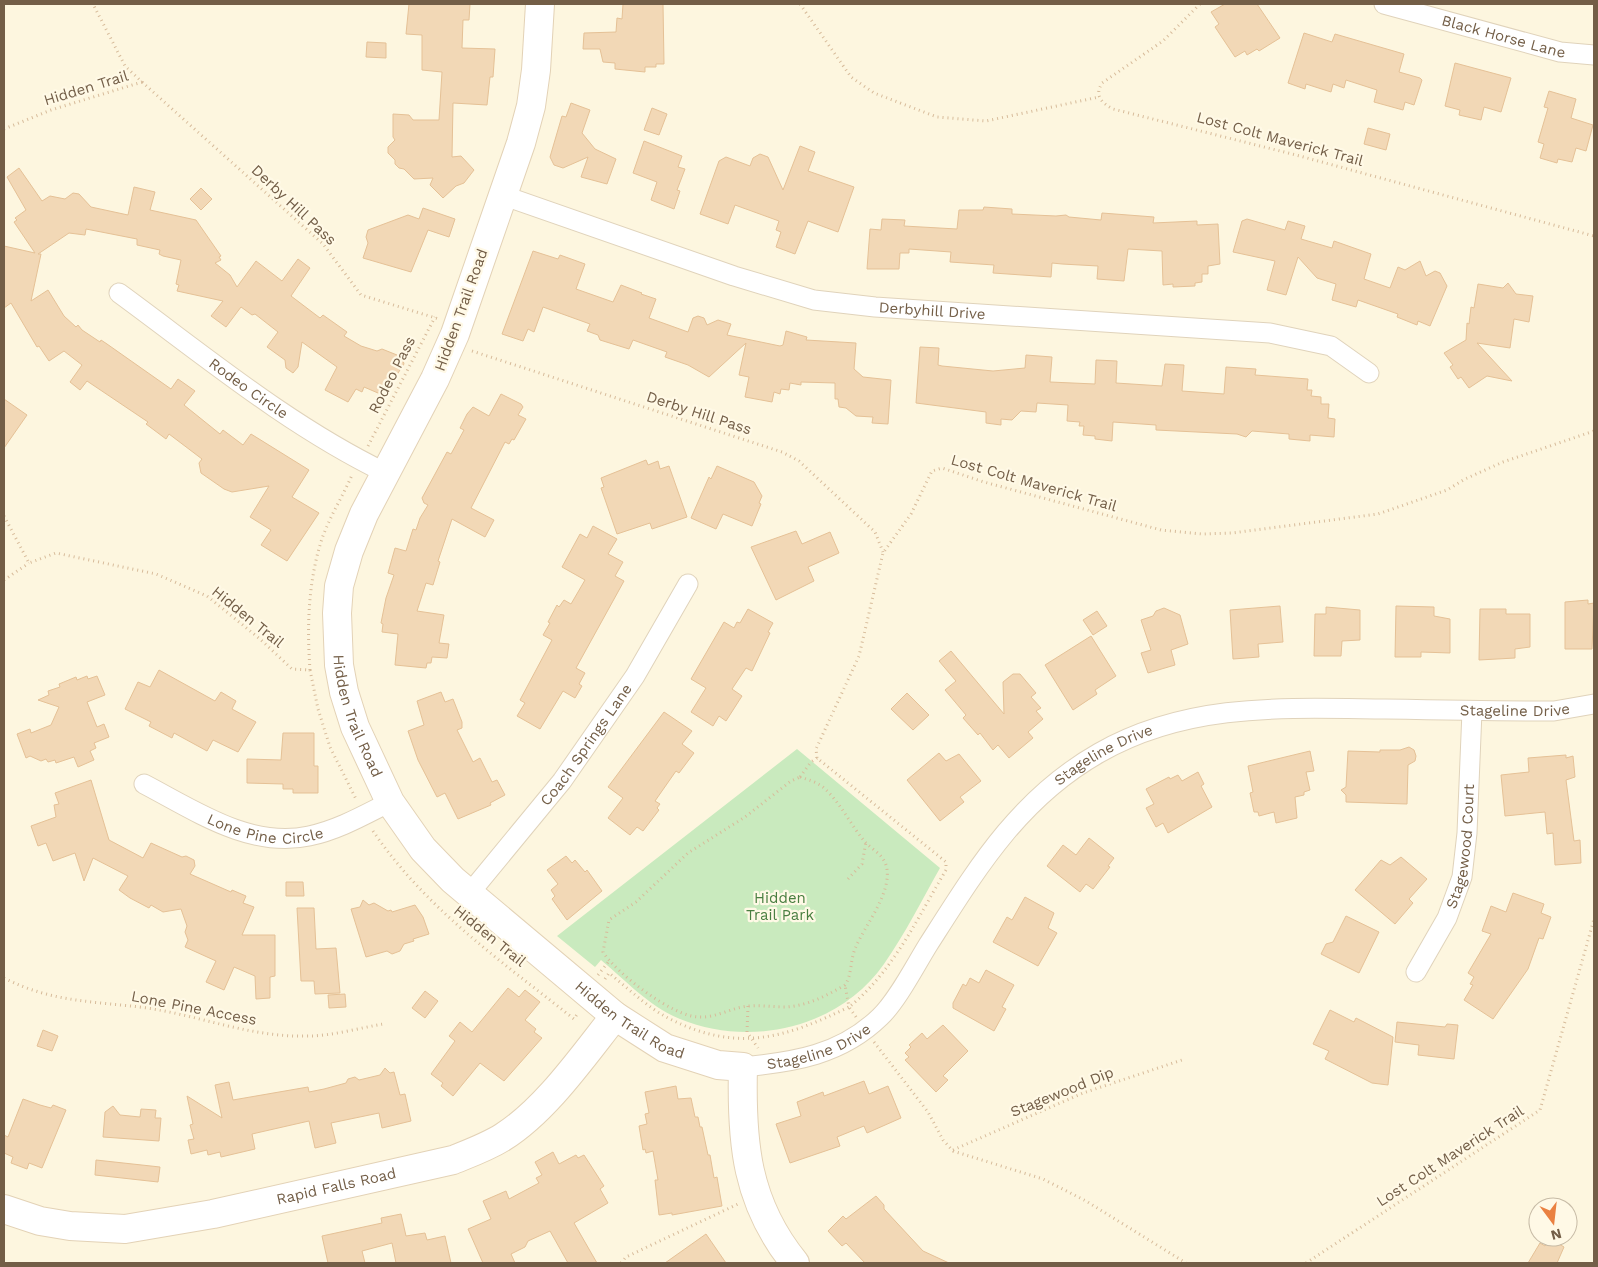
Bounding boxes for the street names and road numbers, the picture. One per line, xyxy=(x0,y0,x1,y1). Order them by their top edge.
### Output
street label: Black Horse Lane xyxy=(1440,11,1566,61)
street label: Hidden Trail xyxy=(42,66,131,109)
street label: Lost Colt Maverick Trail xyxy=(1195,108,1366,170)
street label: Derby Hill Pass xyxy=(248,161,340,249)
street label: Hidden Trail Road xyxy=(431,246,491,374)
street label: Derbyhill Drive xyxy=(878,298,986,323)
street label: Rodeo Pass xyxy=(365,333,419,417)
street label: Rodeo Circle xyxy=(205,354,291,423)
street label: Derby Hill Pass xyxy=(644,388,754,439)
street label: Lost Colt Maverick Trail xyxy=(949,451,1119,515)
street label: Hidden Trail xyxy=(208,582,288,652)
street label: Hidden Trail Road xyxy=(330,654,386,780)
street label: Coach Springs Lane xyxy=(537,680,636,809)
street label: Stageline Drive xyxy=(1460,699,1571,720)
street label: Stageline Drive xyxy=(1051,721,1155,789)
street label: Stagewood Court xyxy=(1442,783,1478,911)
street label: Lone Pine Circle xyxy=(204,810,325,848)
street label: Hidden Trail xyxy=(450,901,530,971)
street label: Hidden Trail Road xyxy=(571,977,687,1063)
street label: Lone Pine Access xyxy=(130,987,258,1029)
street label: Stageline Drive xyxy=(766,1020,874,1073)
street label: Stagewood Dip xyxy=(1008,1063,1116,1121)
street label: Lost Colt Maverick Trail xyxy=(1373,1101,1527,1210)
street label: Rapid Falls Road xyxy=(275,1164,398,1208)

